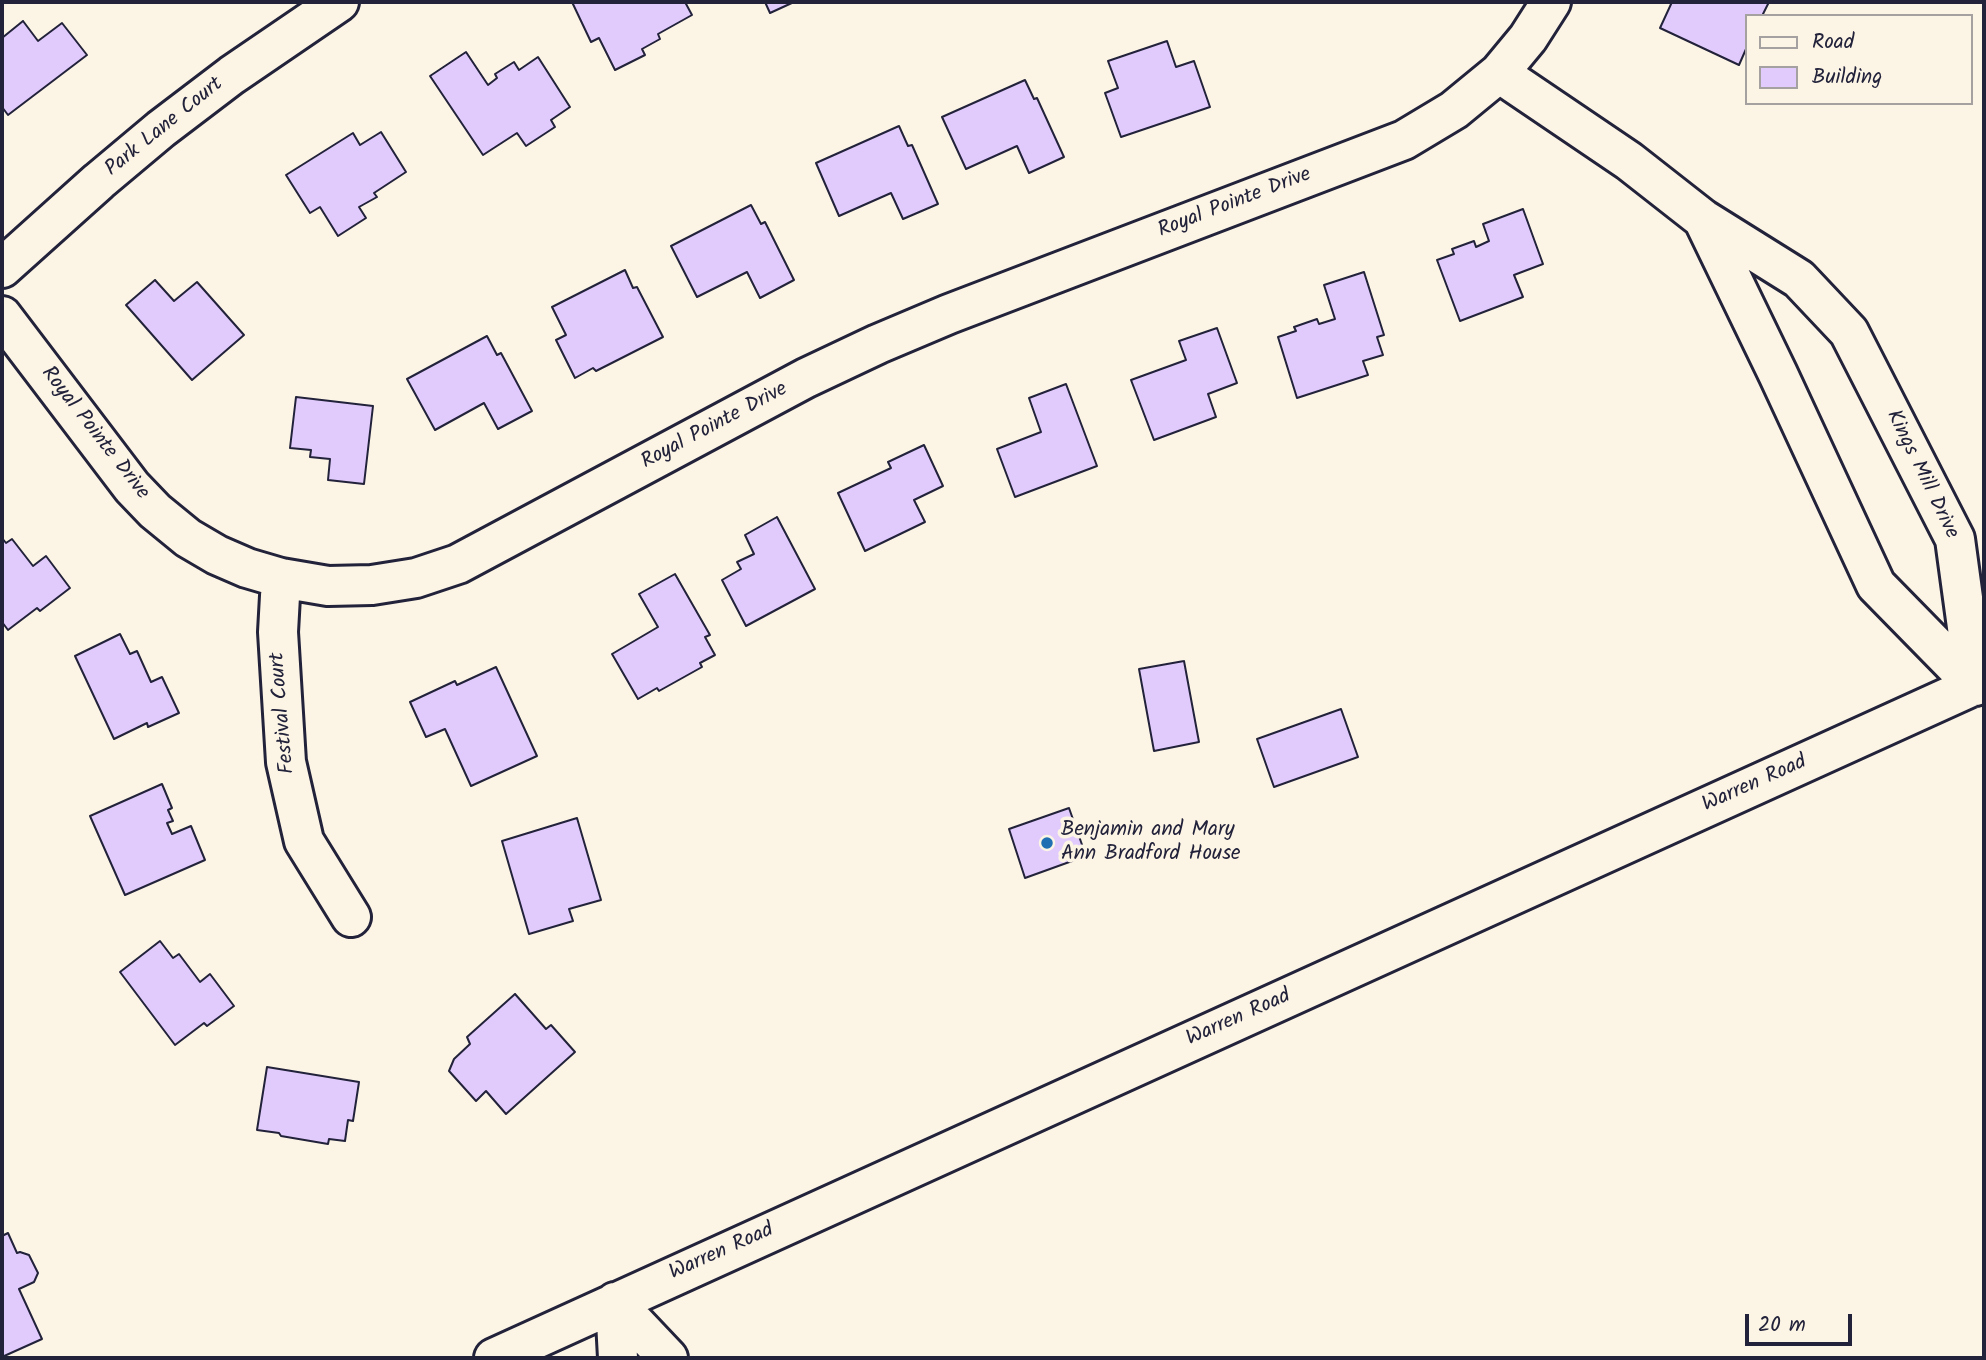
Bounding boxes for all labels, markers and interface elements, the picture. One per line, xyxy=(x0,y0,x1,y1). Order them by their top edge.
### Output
legend xyxy=(1744,14,1972,105)
text: Road xyxy=(1812,26,1854,59)
text: Building xyxy=(1812,61,1882,94)
street label: Park Lane Court xyxy=(101,73,229,183)
street label: Royal Pointe Drive xyxy=(1155,163,1315,245)
street label: Royal Pointe Drive xyxy=(34,362,154,506)
street label: Royal Pointe Drive xyxy=(638,378,792,476)
street label: Kings Mill Drive xyxy=(1879,407,1963,543)
street label: Festival Court xyxy=(266,651,302,775)
street label: Warren Road xyxy=(1699,751,1811,819)
place label: Benjamin and Mary Ann Bradford House xyxy=(1061,818,1241,868)
marker: Benjamin and Mary Ann Bradford House xyxy=(1039,835,1055,851)
street label: Warren Road xyxy=(1183,985,1295,1053)
street label: Warren Road xyxy=(666,1219,778,1287)
scale bar xyxy=(1748,1300,1855,1344)
text: 20 m xyxy=(1758,1309,1806,1342)

